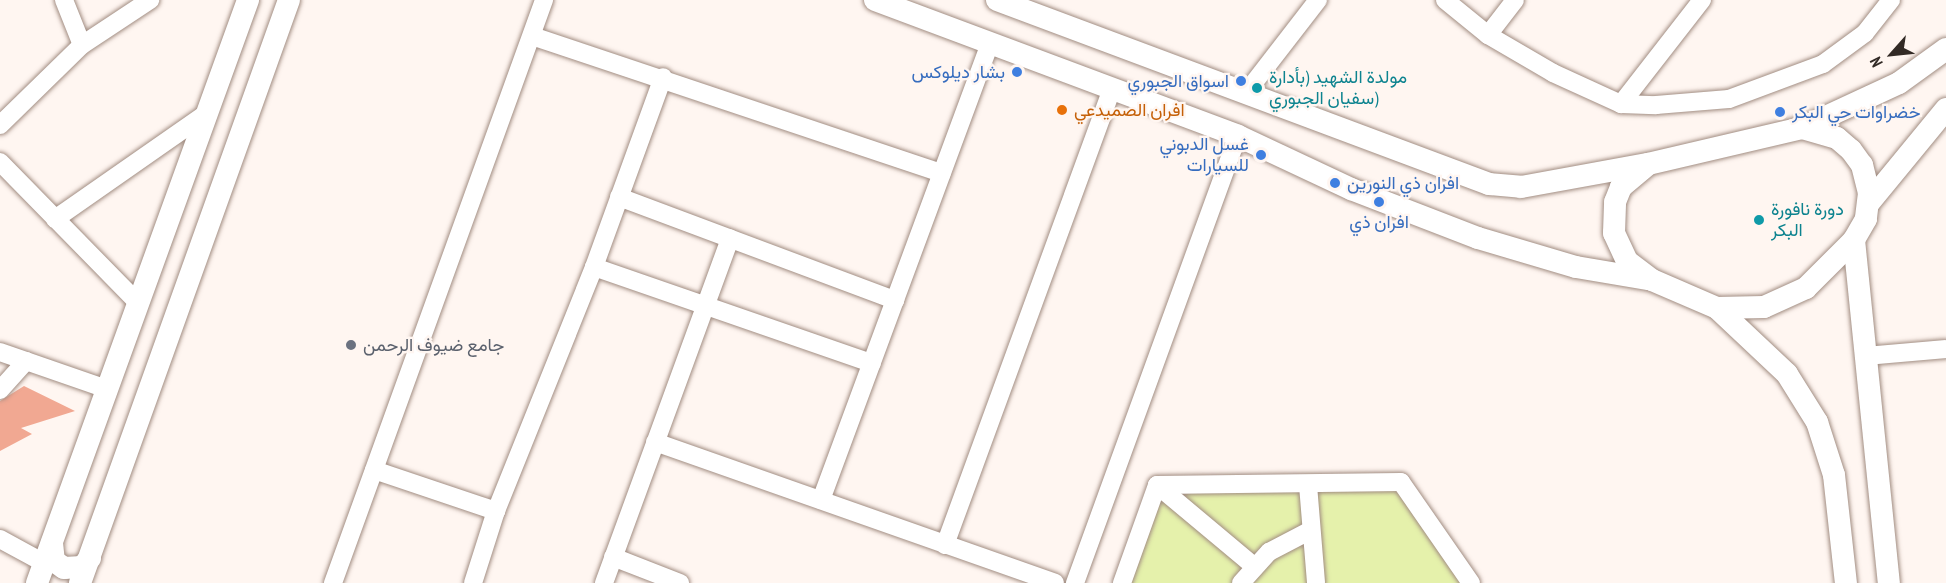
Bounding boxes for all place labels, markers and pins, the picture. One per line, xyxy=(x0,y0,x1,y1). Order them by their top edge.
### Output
place label: بشار ديلوكس xyxy=(912,61,1005,83)
marker: بشار ديلوكس xyxy=(1010,65,1024,79)
place label: مولدة الشهيد (بأدارة سفيان الجبوري) xyxy=(1269,67,1407,110)
place label: اسواق الجبوري xyxy=(1127,70,1229,92)
marker: اسواق الجبوري xyxy=(1234,74,1248,88)
marker: مولدة الشهيد (بأدارة سفيان الجبوري) xyxy=(1250,81,1264,95)
place label: افران الصميدعي xyxy=(1074,99,1185,121)
place label: خضراوات حي البكر xyxy=(1792,101,1920,123)
marker: افران الصميدعي xyxy=(1055,103,1069,117)
marker: خضراوات حي البكر xyxy=(1773,105,1787,119)
place label: غسل الدبوني للسيارات xyxy=(1159,134,1249,176)
marker: غسل الدبوني للسيارات xyxy=(1254,148,1268,162)
place label: افران ذي النورين xyxy=(1347,172,1459,194)
marker: افران ذي النورين xyxy=(1328,176,1342,190)
marker: افران ذي xyxy=(1372,195,1386,209)
place label: دورة نافورة البكر xyxy=(1771,199,1844,242)
place label: افران ذي xyxy=(1349,211,1409,233)
marker: دورة نافورة البكر xyxy=(1752,213,1766,227)
place label: جامع ضيوف الرحمن xyxy=(363,334,504,356)
marker: جامع ضيوف الرحمن xyxy=(344,338,358,352)

